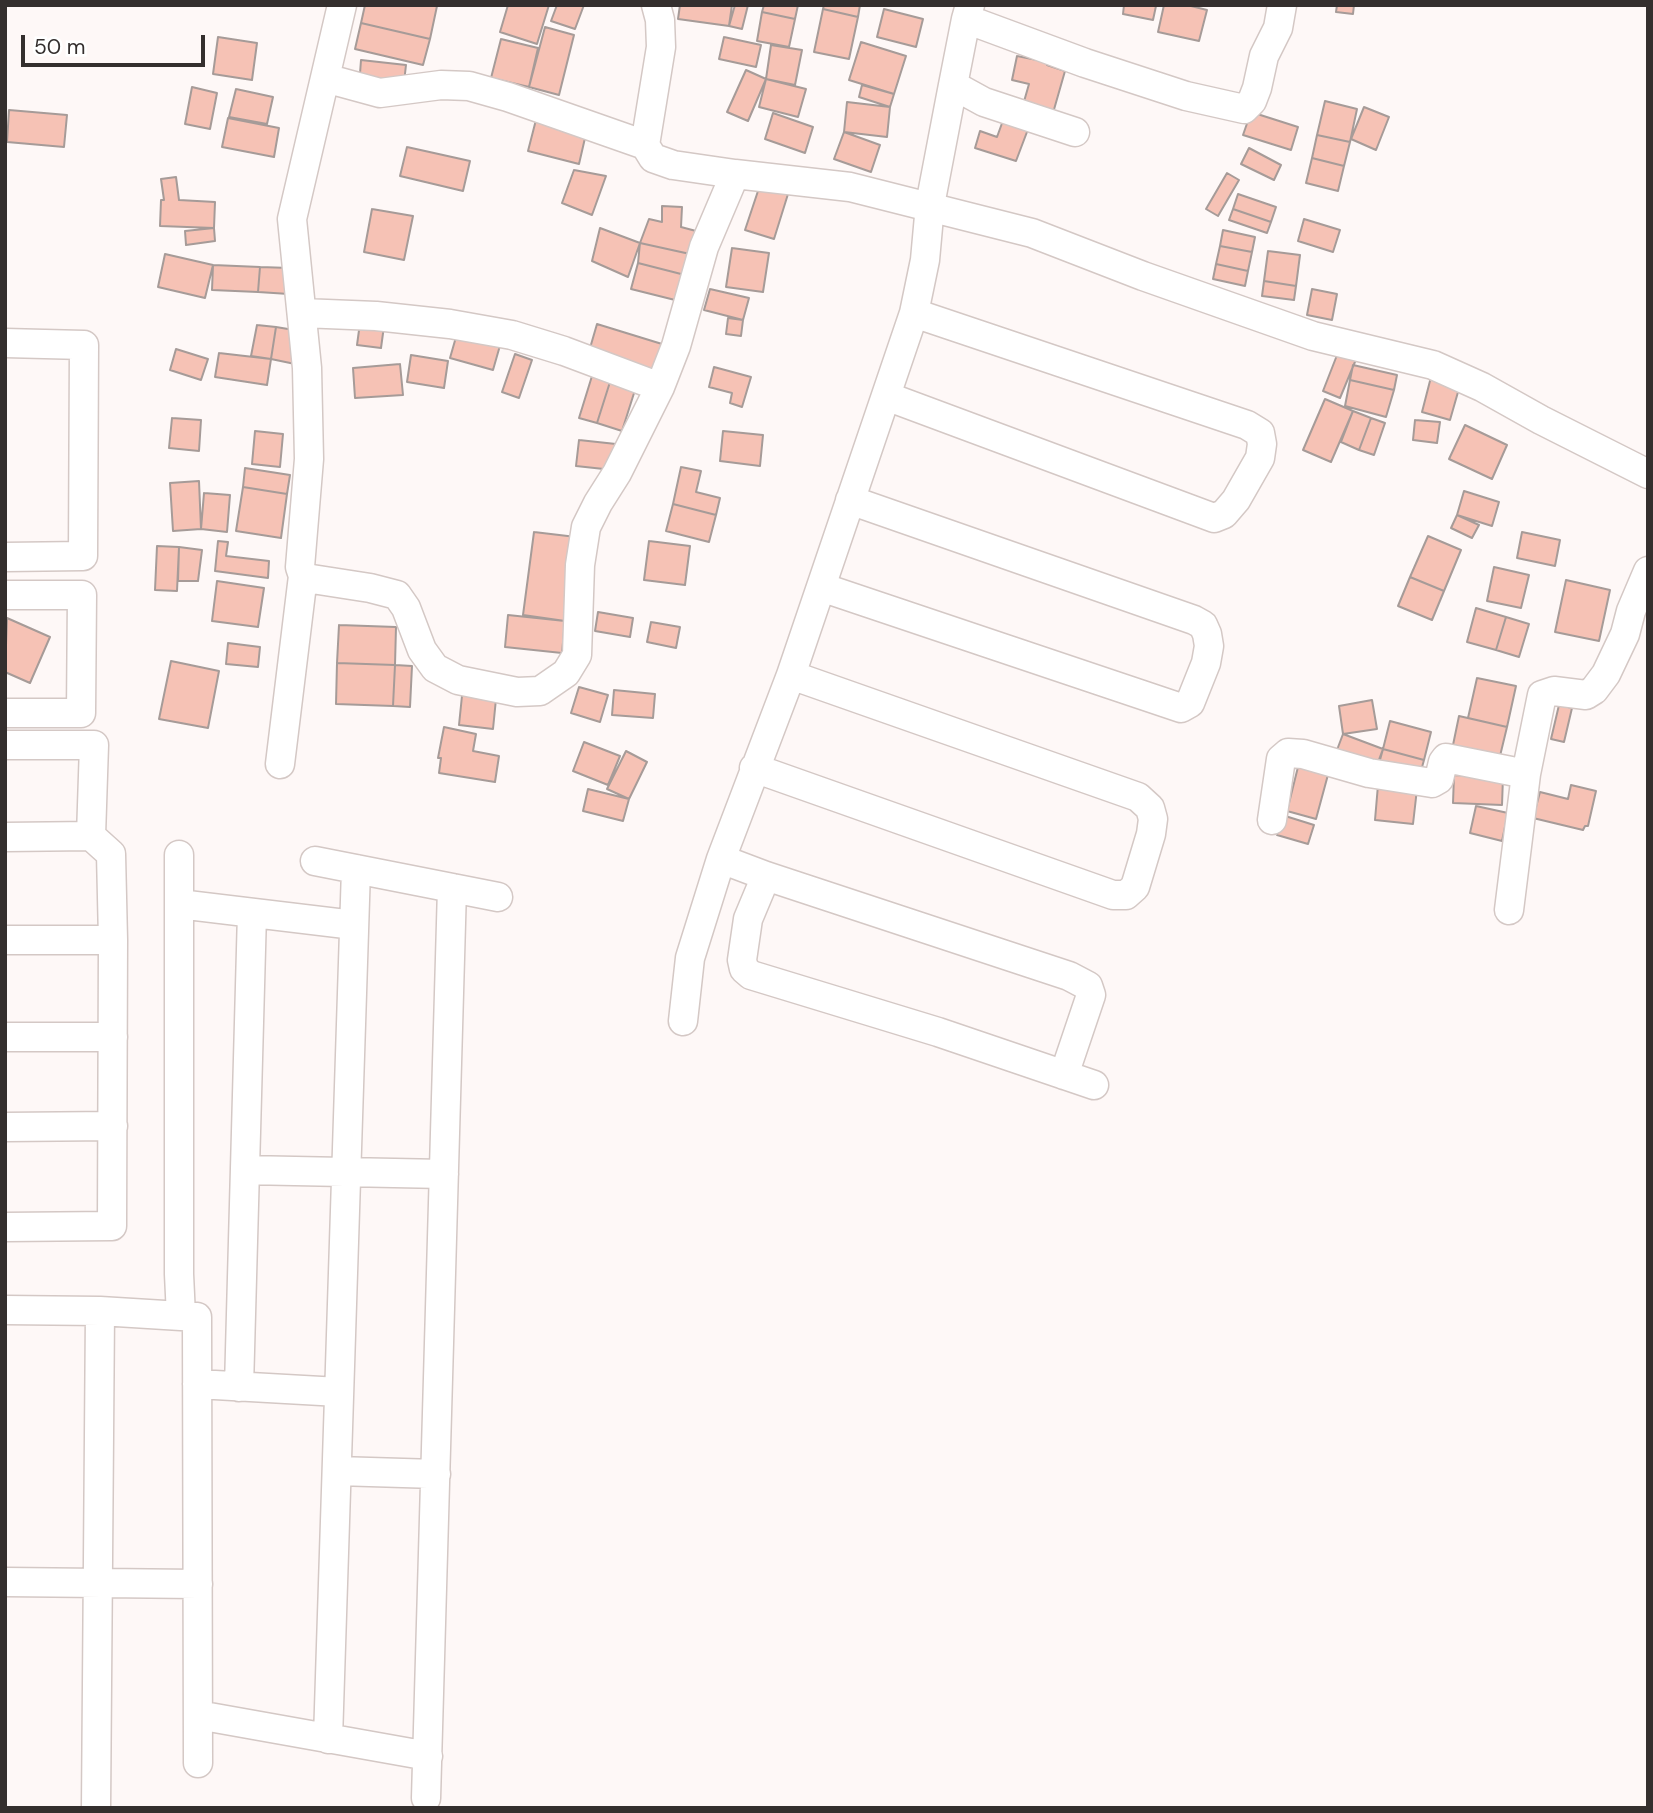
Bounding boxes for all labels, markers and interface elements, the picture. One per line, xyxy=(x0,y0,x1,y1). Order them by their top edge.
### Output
scale bar xyxy=(24,21,208,65)
text: 50 m xyxy=(34,33,85,61)

